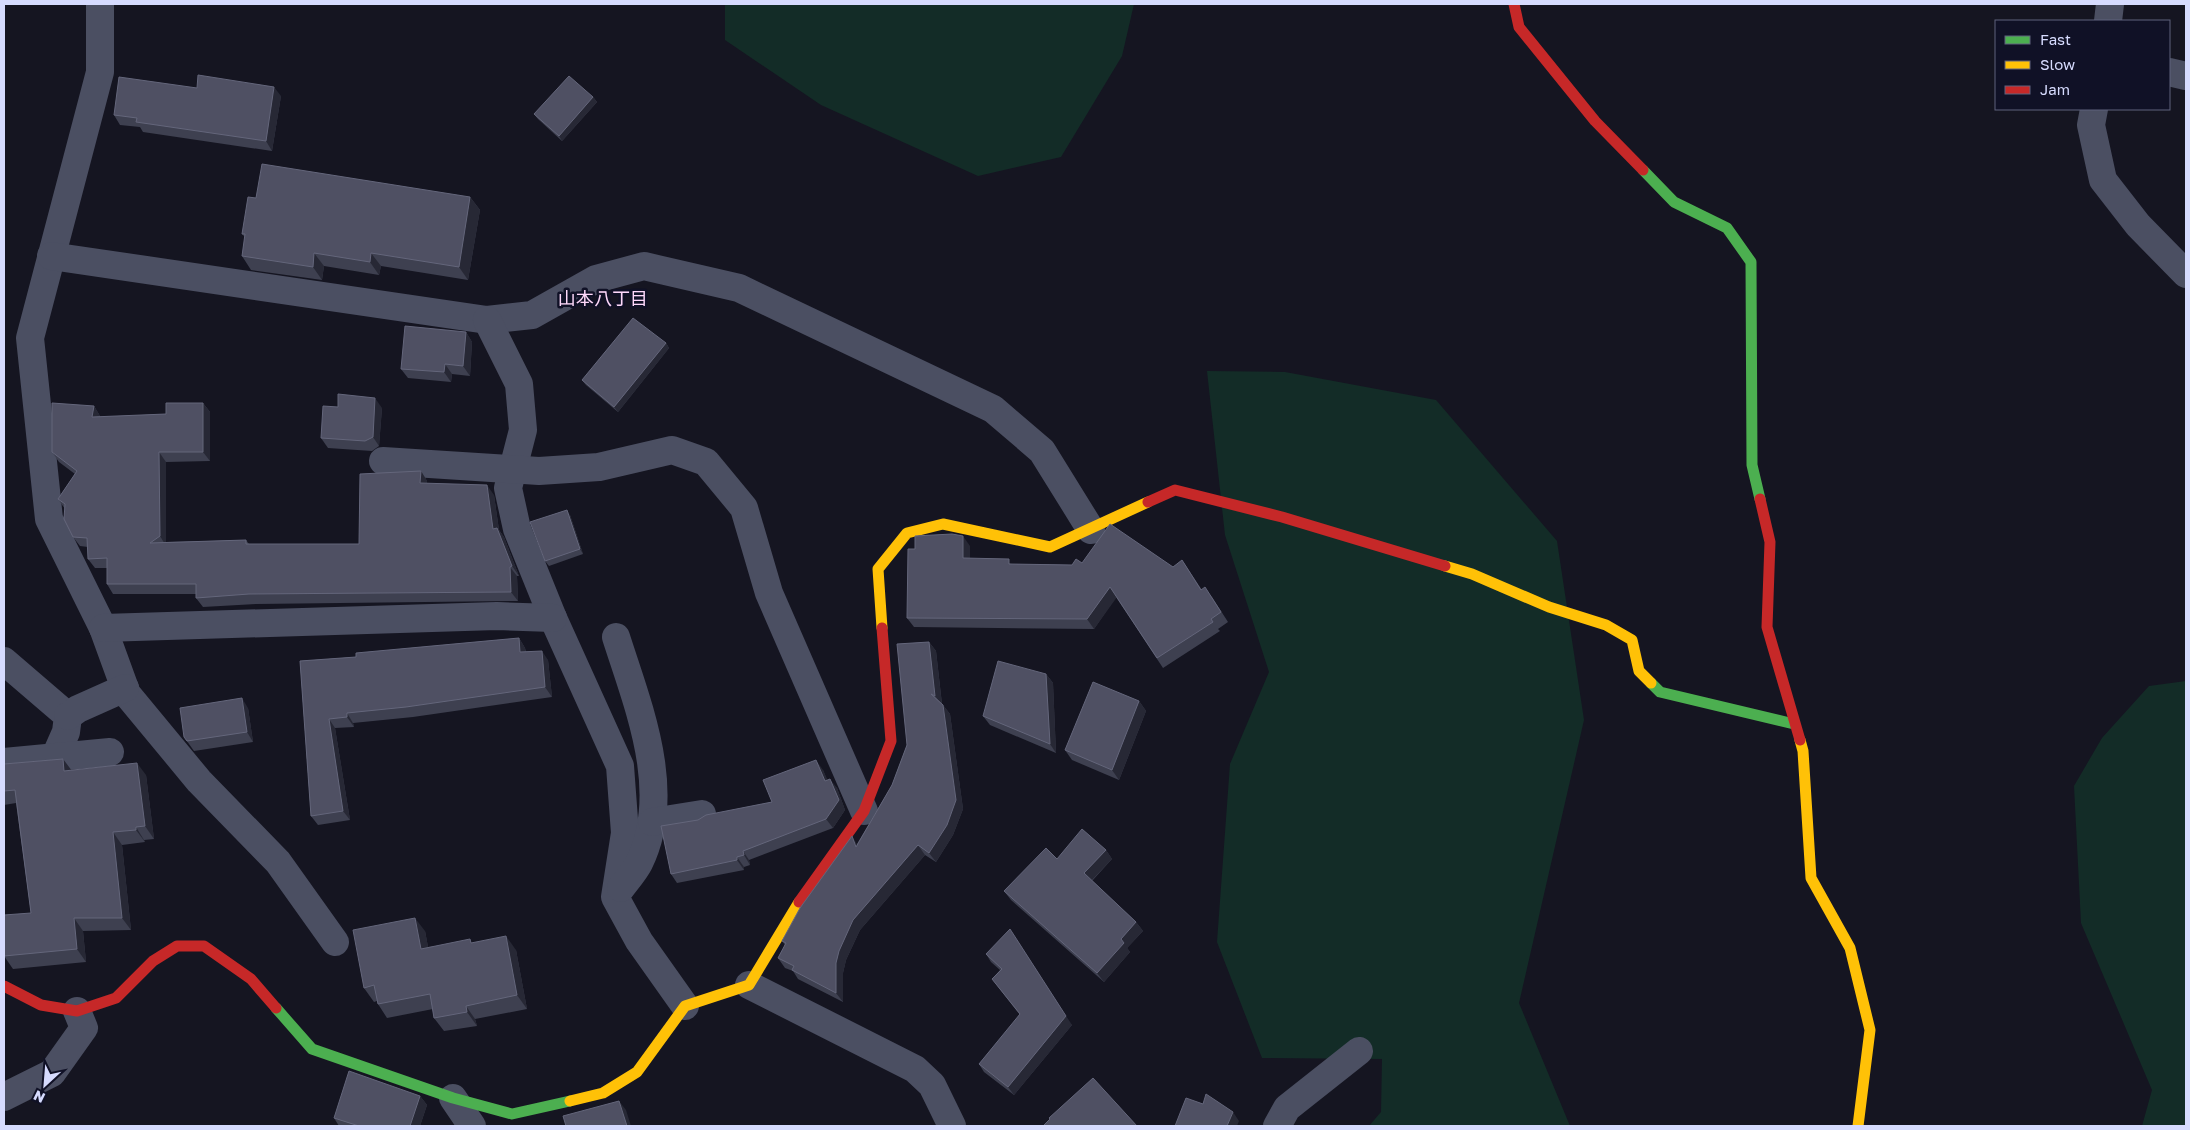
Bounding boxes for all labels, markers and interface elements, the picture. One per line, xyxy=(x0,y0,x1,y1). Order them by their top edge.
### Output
legend xyxy=(1995,20,2170,110)
text: Fast xyxy=(2040,30,2071,48)
text: Slow xyxy=(2040,55,2075,73)
text: Jam xyxy=(2040,80,2070,98)
district label: 山本八丁目 xyxy=(558,287,648,309)
north arrow xyxy=(20,1060,70,1110)
text: N xyxy=(31,1087,48,1107)

